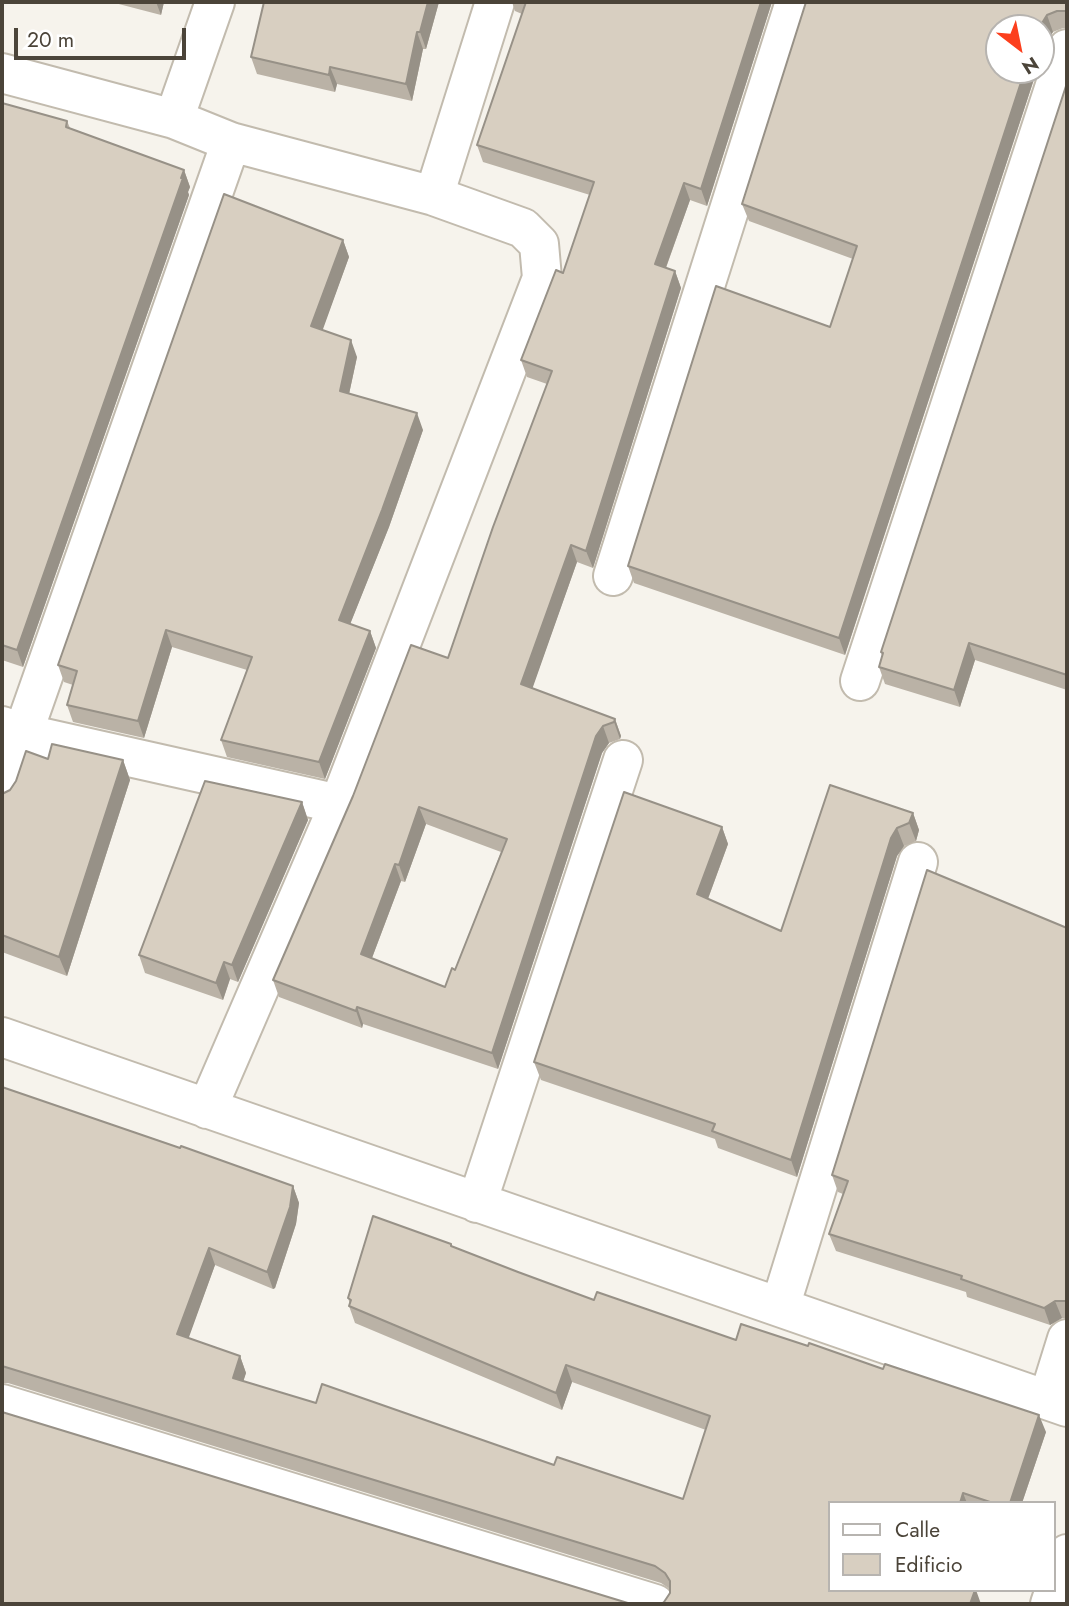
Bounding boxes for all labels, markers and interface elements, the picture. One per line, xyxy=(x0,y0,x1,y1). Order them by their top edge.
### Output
scale bar xyxy=(18,14,189,58)
north arrow xyxy=(985,14,1055,84)
text: 20 m xyxy=(27,25,74,55)
text: N xyxy=(1017,50,1044,81)
legend xyxy=(828,1501,1055,1592)
text: Calle xyxy=(895,1515,940,1545)
text: Edificio xyxy=(895,1550,962,1580)

